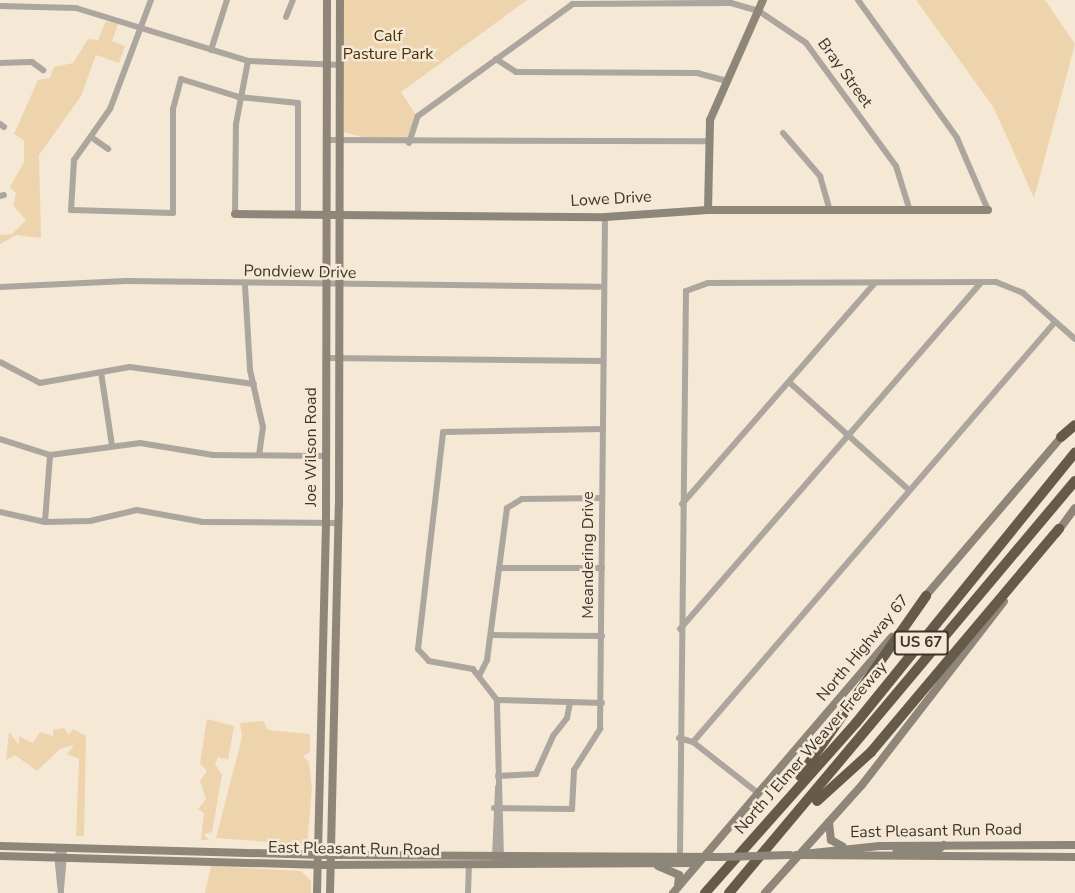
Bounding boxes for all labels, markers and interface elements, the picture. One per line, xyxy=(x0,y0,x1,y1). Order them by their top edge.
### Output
park label: Calf Pasture Park xyxy=(343,26,433,64)
street label: Bray Street xyxy=(813,35,877,111)
street label: Lowe Drive xyxy=(570,187,652,211)
street label: Pondview Drive xyxy=(243,261,357,283)
street label: Joe Wilson Road xyxy=(301,387,321,507)
street label: Meandering Drive xyxy=(578,491,598,619)
street label: North Highway 67 xyxy=(813,591,913,705)
road number: US 67 xyxy=(892,631,950,655)
street label: North J Elmer Weaver Freeway xyxy=(731,658,891,838)
street label: East Pleasant Run Road xyxy=(850,820,1022,842)
street label: East Pleasant Run Road xyxy=(268,838,440,860)

